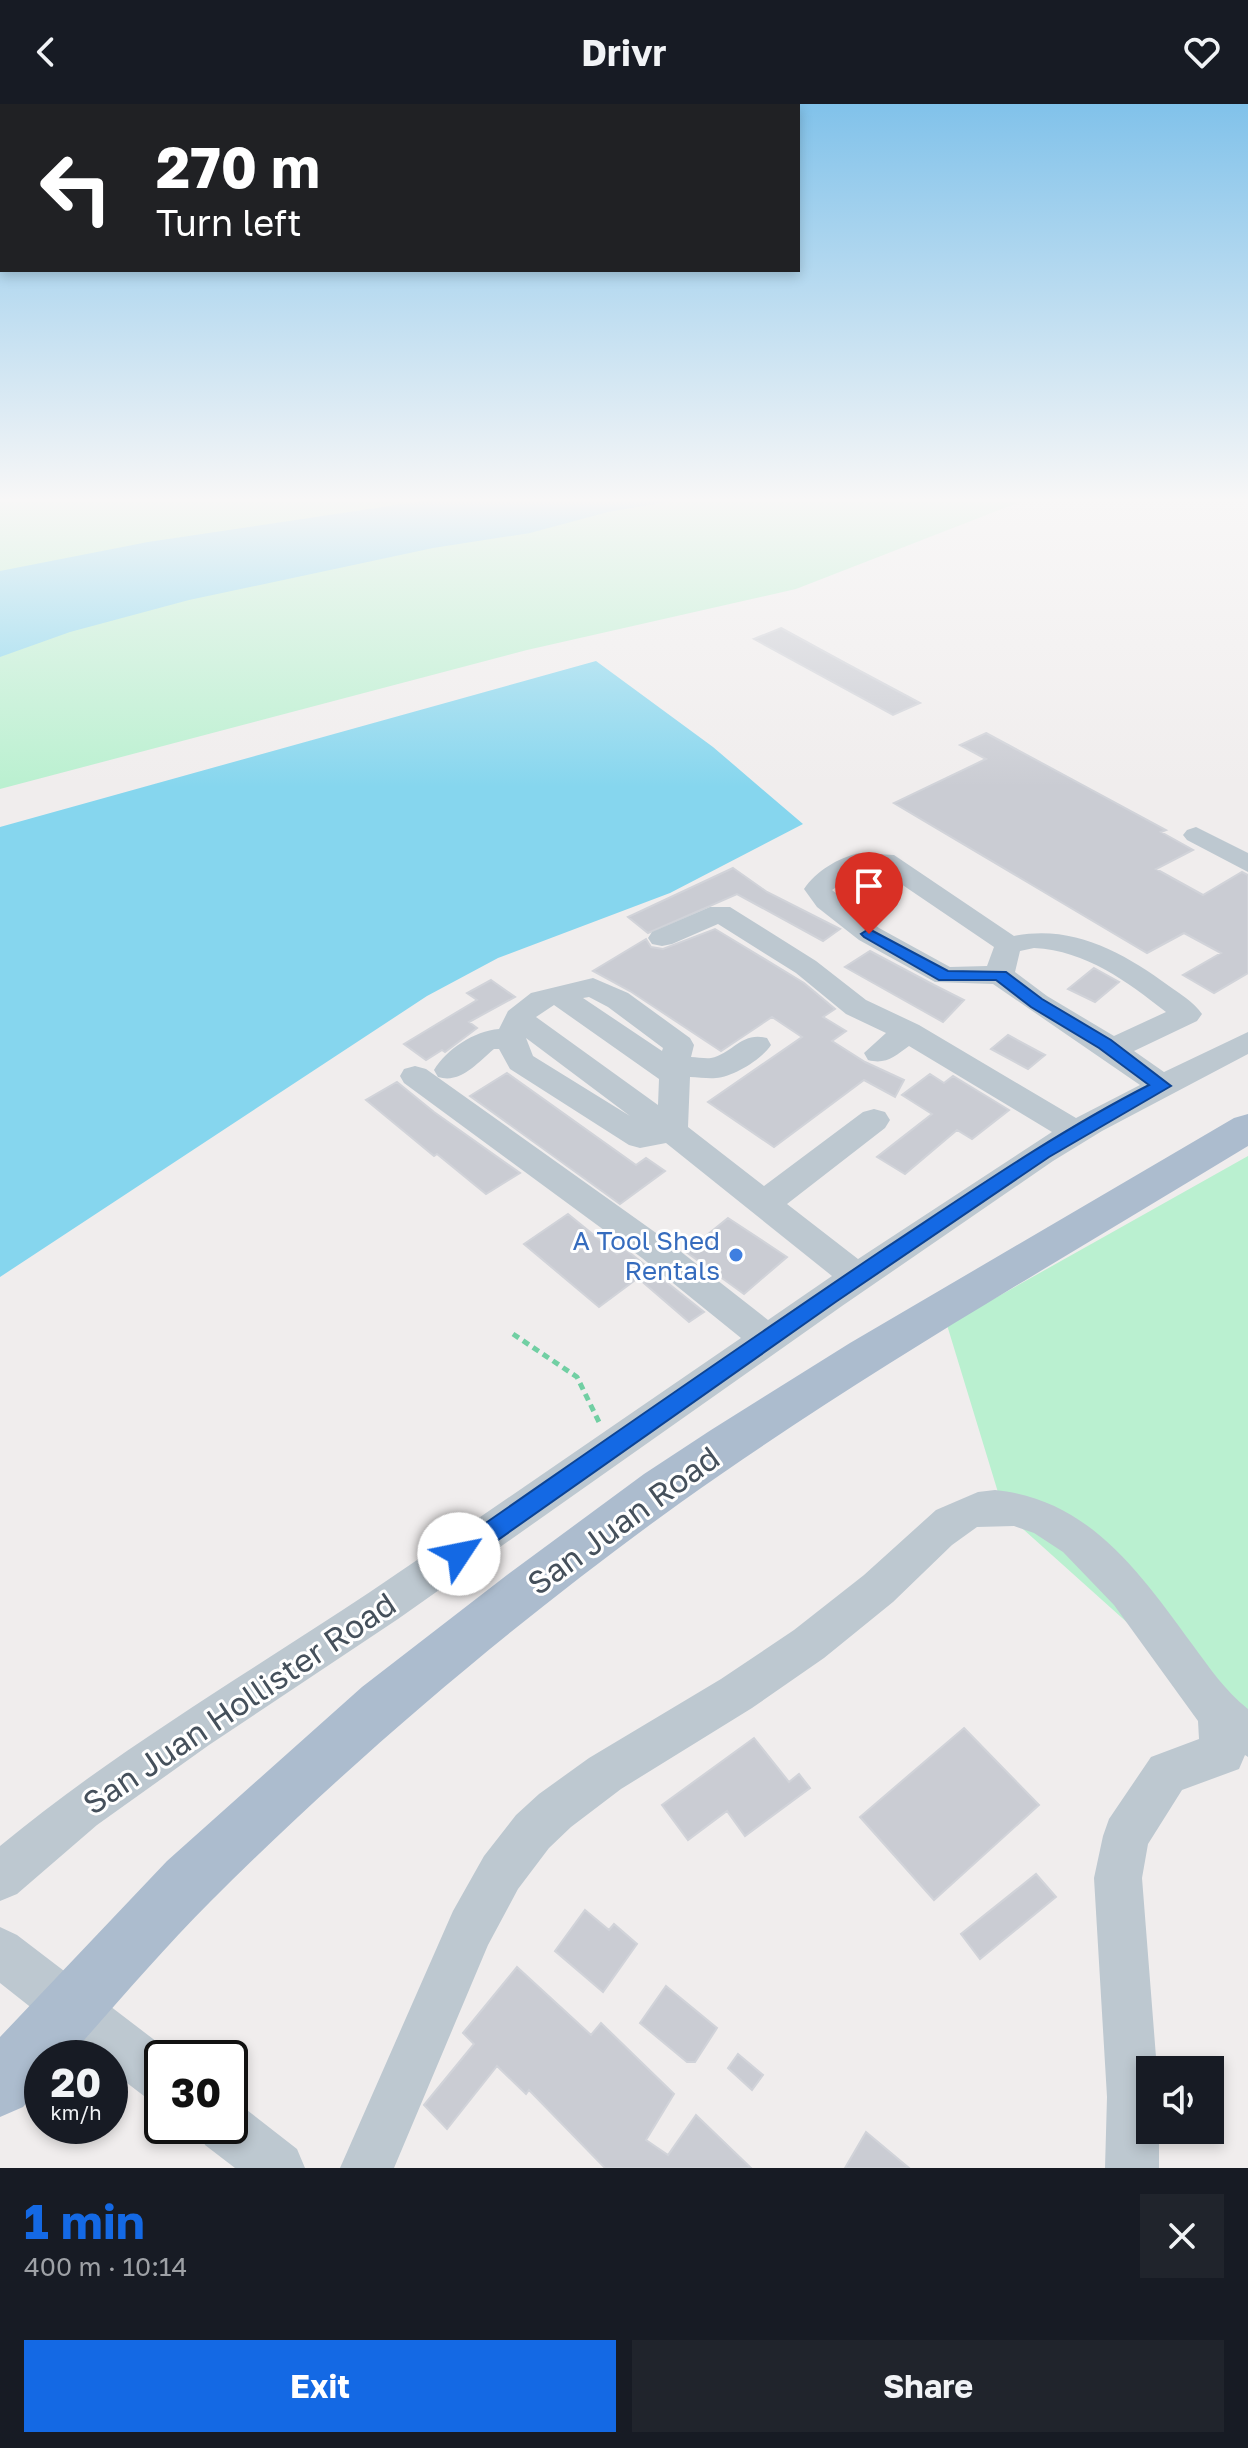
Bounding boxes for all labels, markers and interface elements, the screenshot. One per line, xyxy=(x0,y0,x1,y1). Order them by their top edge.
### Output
icon: back xyxy=(24,30,68,74)
icon: heart xyxy=(1180,30,1224,74)
text: Drivr xyxy=(581,31,667,74)
text: 270 m xyxy=(156,133,320,200)
icon: left xyxy=(24,136,128,240)
text: Turn left xyxy=(156,201,302,244)
pin xyxy=(835,852,903,934)
icon: arrive xyxy=(847,864,891,908)
place label: A Tool Shed Rentals xyxy=(573,1225,720,1286)
marker: A Tool Shed Rentals xyxy=(727,1246,745,1264)
street label: San Juan Road xyxy=(520,1438,726,1602)
position arrow xyxy=(417,1512,501,1596)
street label: San Juan Hollister Road xyxy=(75,1584,403,1822)
speed limit sign: 30 xyxy=(144,2040,248,2144)
map controls xyxy=(1136,2056,1224,2144)
button: sound xyxy=(1136,2056,1224,2144)
text: 20 xyxy=(51,2058,101,2106)
text: km/h xyxy=(51,2100,101,2124)
text: 1 min xyxy=(24,2192,145,2250)
button: close xyxy=(1140,2194,1224,2278)
text: 400 m · 10:14 xyxy=(24,2251,187,2282)
button: Exit xyxy=(24,2340,616,2432)
button: Share xyxy=(632,2340,1224,2432)

